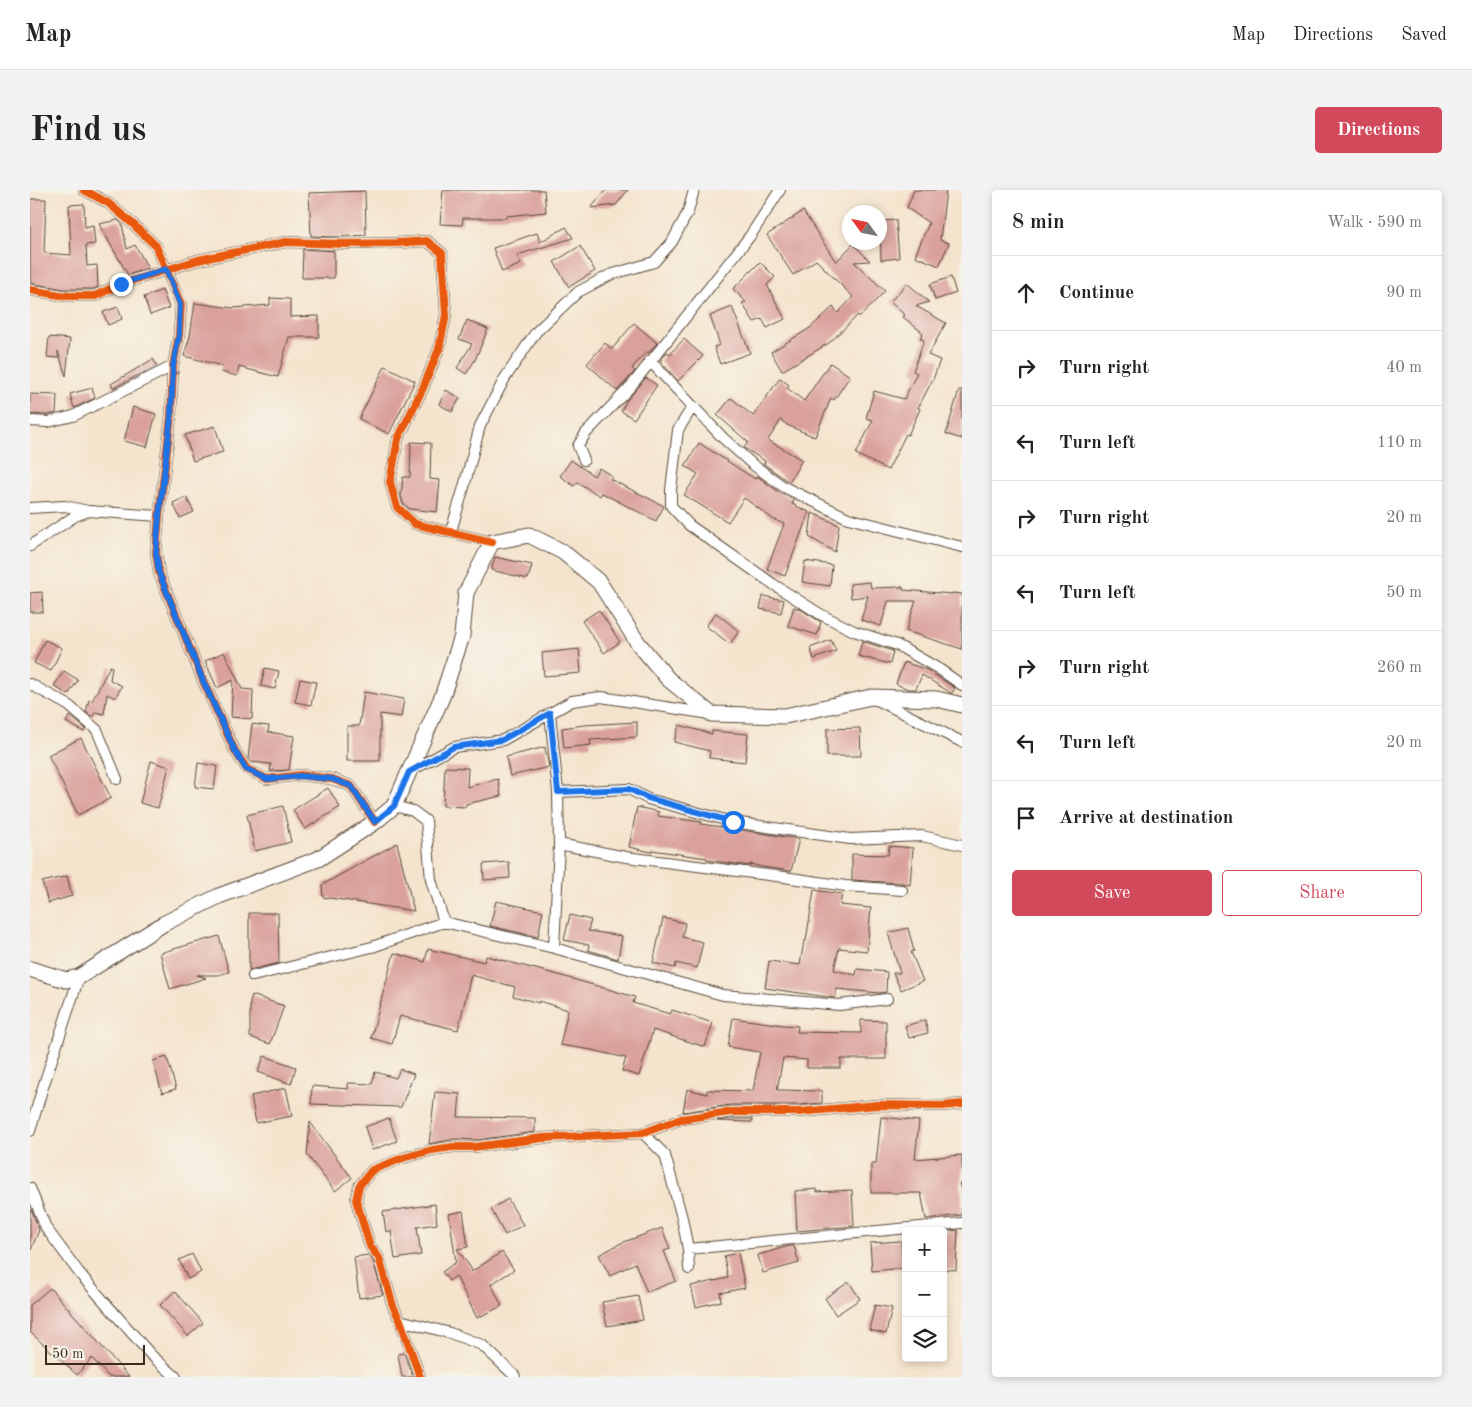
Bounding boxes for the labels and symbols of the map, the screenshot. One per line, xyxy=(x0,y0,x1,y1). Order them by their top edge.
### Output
north arrow xyxy=(842,205,887,250)
route end xyxy=(110,273,133,296)
route start xyxy=(722,811,745,834)
scale bar xyxy=(45,1342,145,1365)

